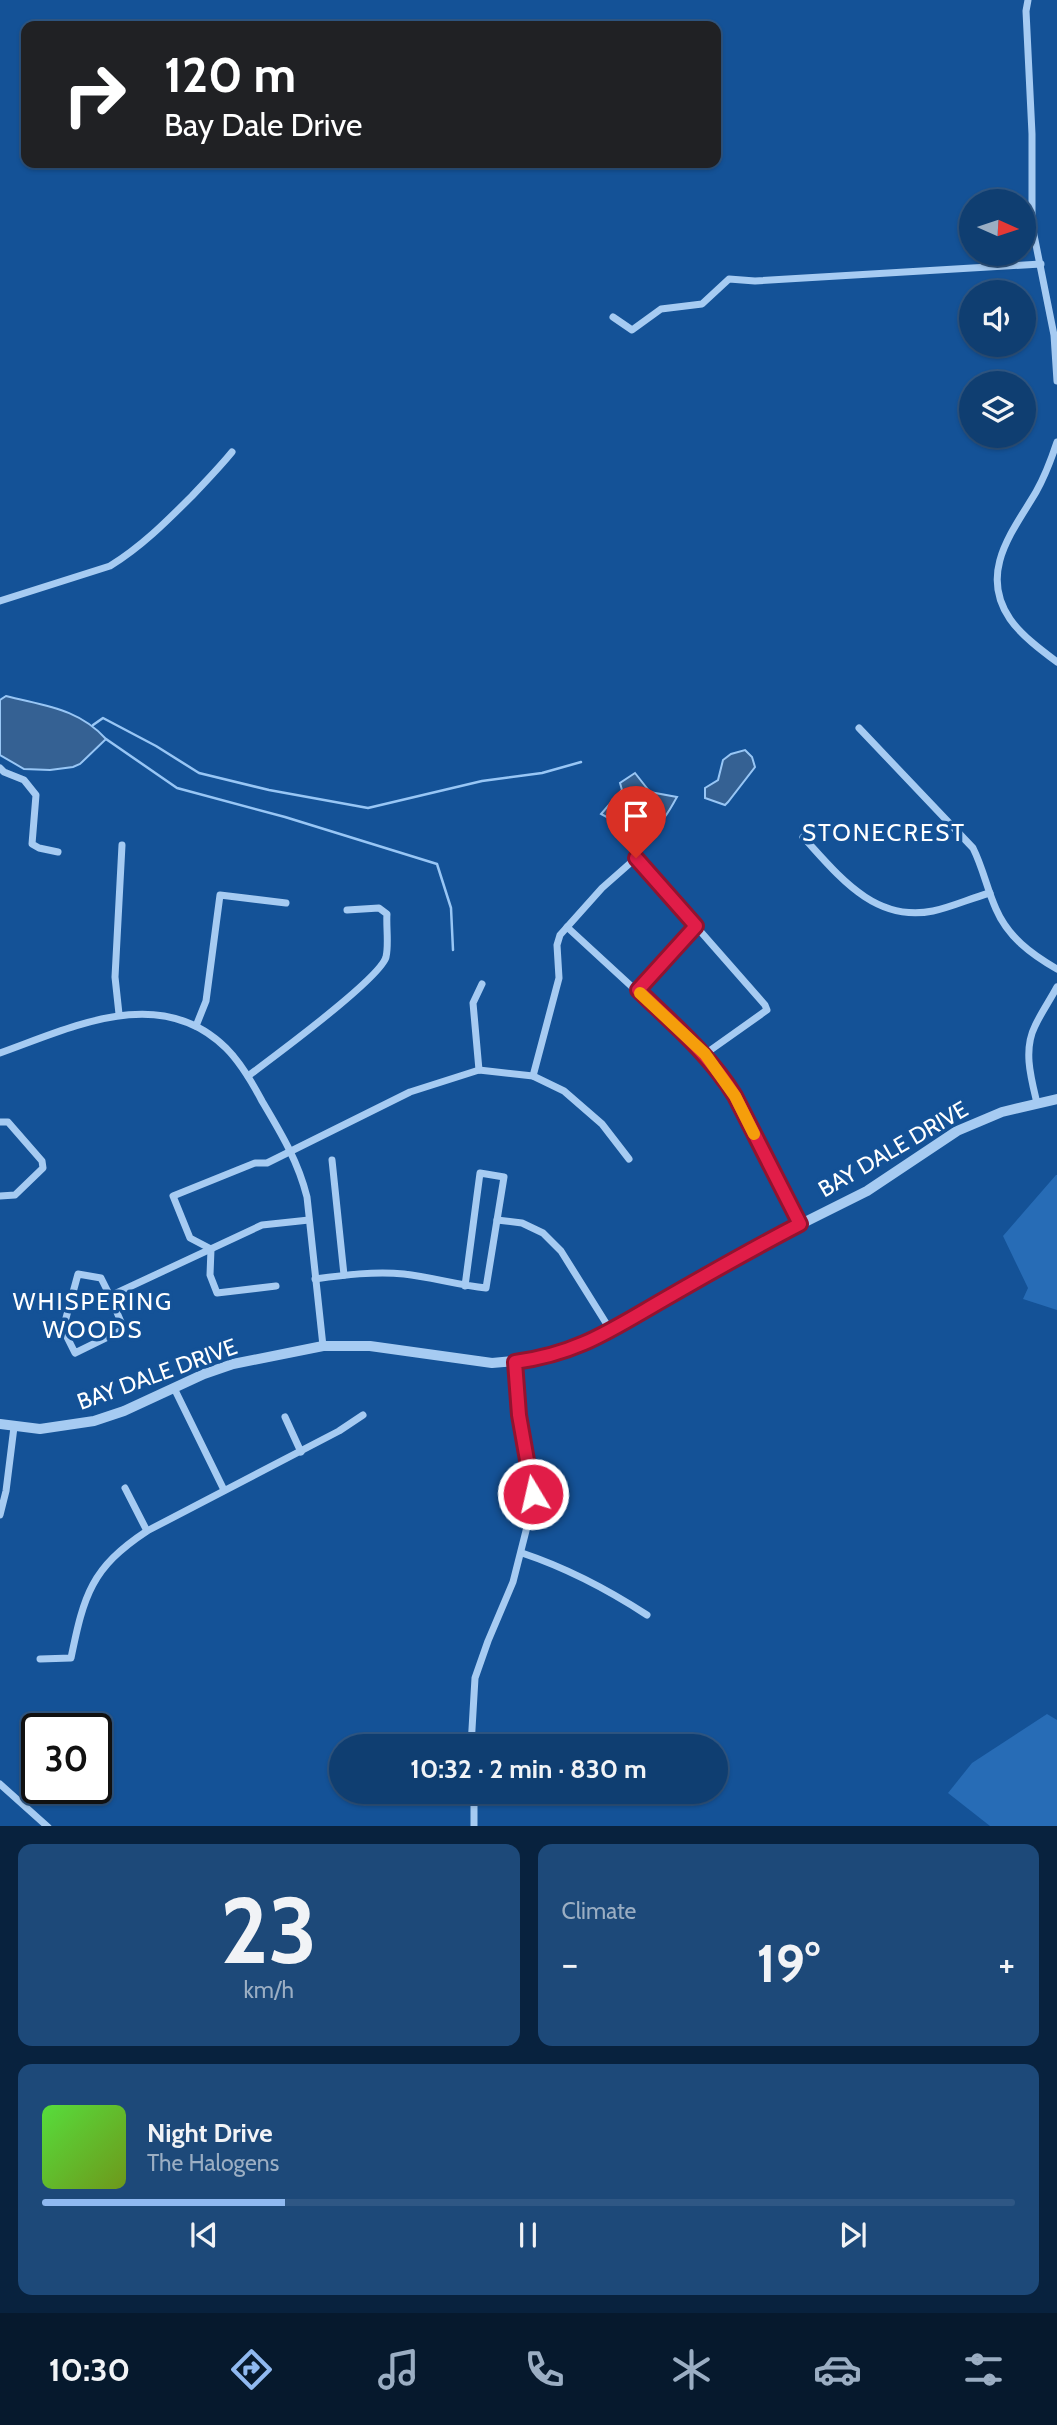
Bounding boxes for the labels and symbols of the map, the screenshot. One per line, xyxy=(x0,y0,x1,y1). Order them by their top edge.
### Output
north arrow xyxy=(959,189,1036,266)
pin xyxy=(606,786,666,858)
district label: STONECREST xyxy=(802,818,966,847)
street label: BAY DALE DRIVE xyxy=(813,1095,973,1203)
district label: WHISPERING WOODS xyxy=(13,1287,173,1344)
street label: BAY DALE DRIVE xyxy=(73,1332,241,1416)
position arrow xyxy=(496,1457,570,1531)
speed limit sign: 30 xyxy=(21,1713,112,1804)

